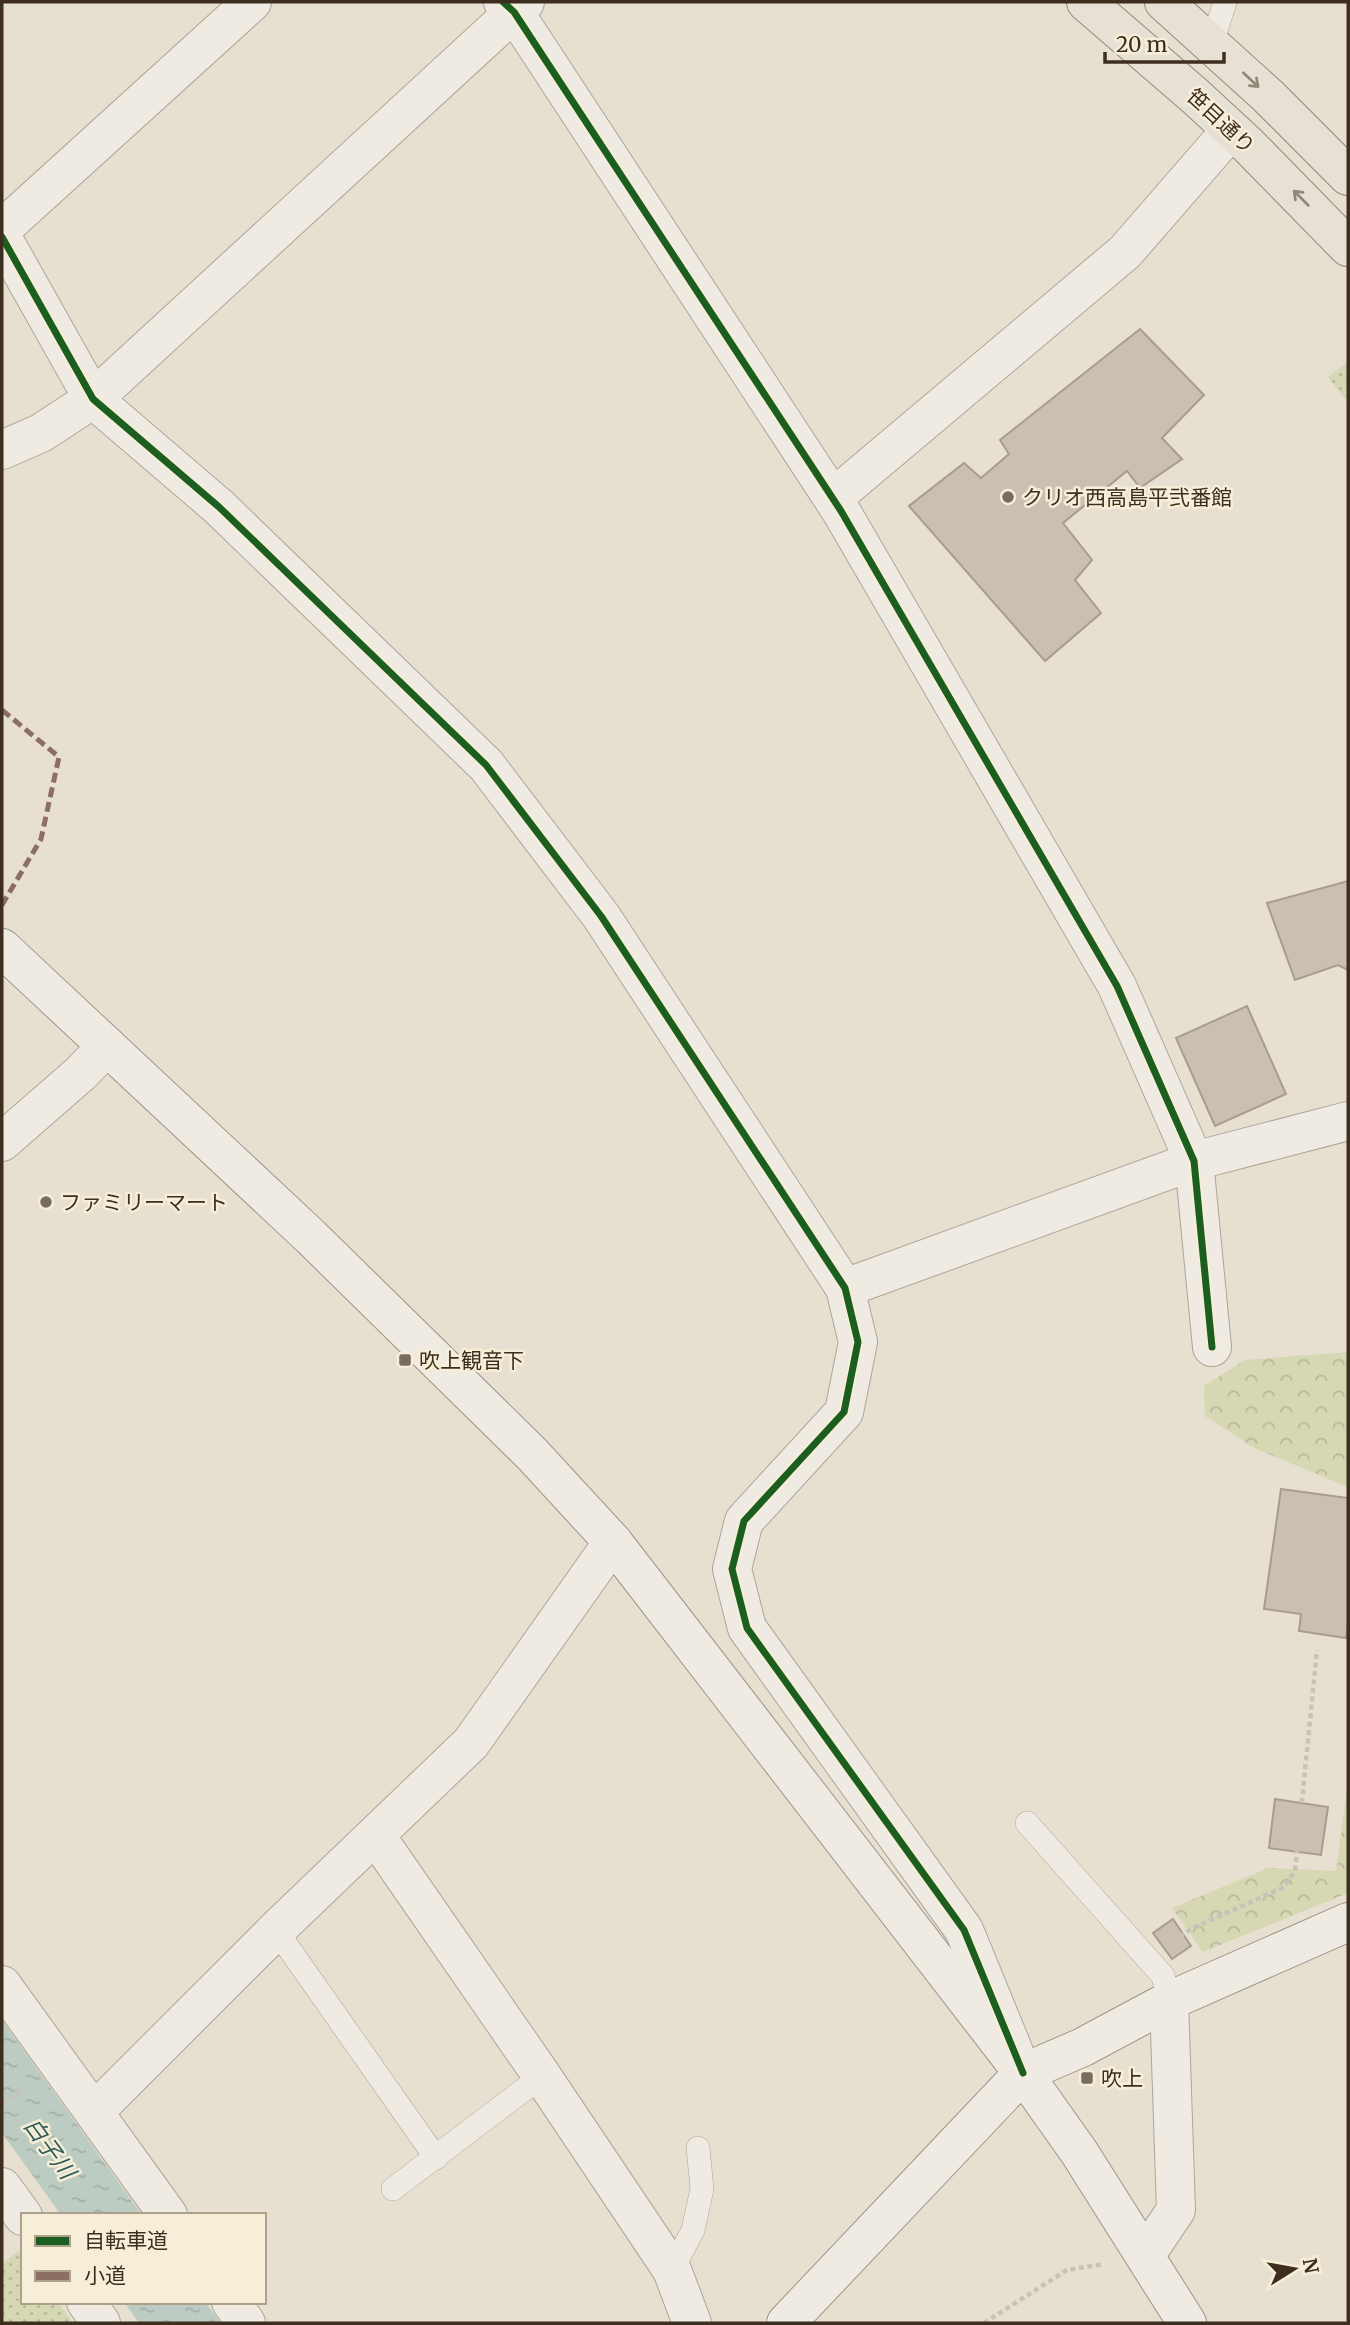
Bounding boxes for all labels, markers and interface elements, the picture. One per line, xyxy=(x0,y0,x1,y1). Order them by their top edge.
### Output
scale bar xyxy=(1105,21,1224,65)
text: 20 m xyxy=(1116,31,1168,58)
one-way arrow xyxy=(1242,72,1260,88)
street label: 笹目通り xyxy=(1181,82,1261,160)
one-way arrow xyxy=(1292,190,1309,207)
place label: クリオ西高島平弐番館 xyxy=(1022,484,1232,511)
marker: クリオ西高島平弐番館 xyxy=(1000,489,1016,505)
place label: ファミリーマート xyxy=(60,1189,228,1216)
marker: ファミリーマート xyxy=(38,1194,54,1210)
place label: 吹上観音下 xyxy=(419,1347,524,1374)
marker: 吹上観音下 xyxy=(397,1352,413,1368)
place label: 吹上 xyxy=(1101,2065,1143,2092)
marker: 吹上 xyxy=(1079,2070,1095,2086)
water label: 白子川 xyxy=(18,2112,84,2187)
legend xyxy=(21,2213,266,2304)
text: 自転車道 xyxy=(84,2227,168,2254)
north arrow xyxy=(1259,2234,1329,2304)
text: N xyxy=(1297,2256,1324,2275)
text: 小道 xyxy=(84,2262,126,2289)

